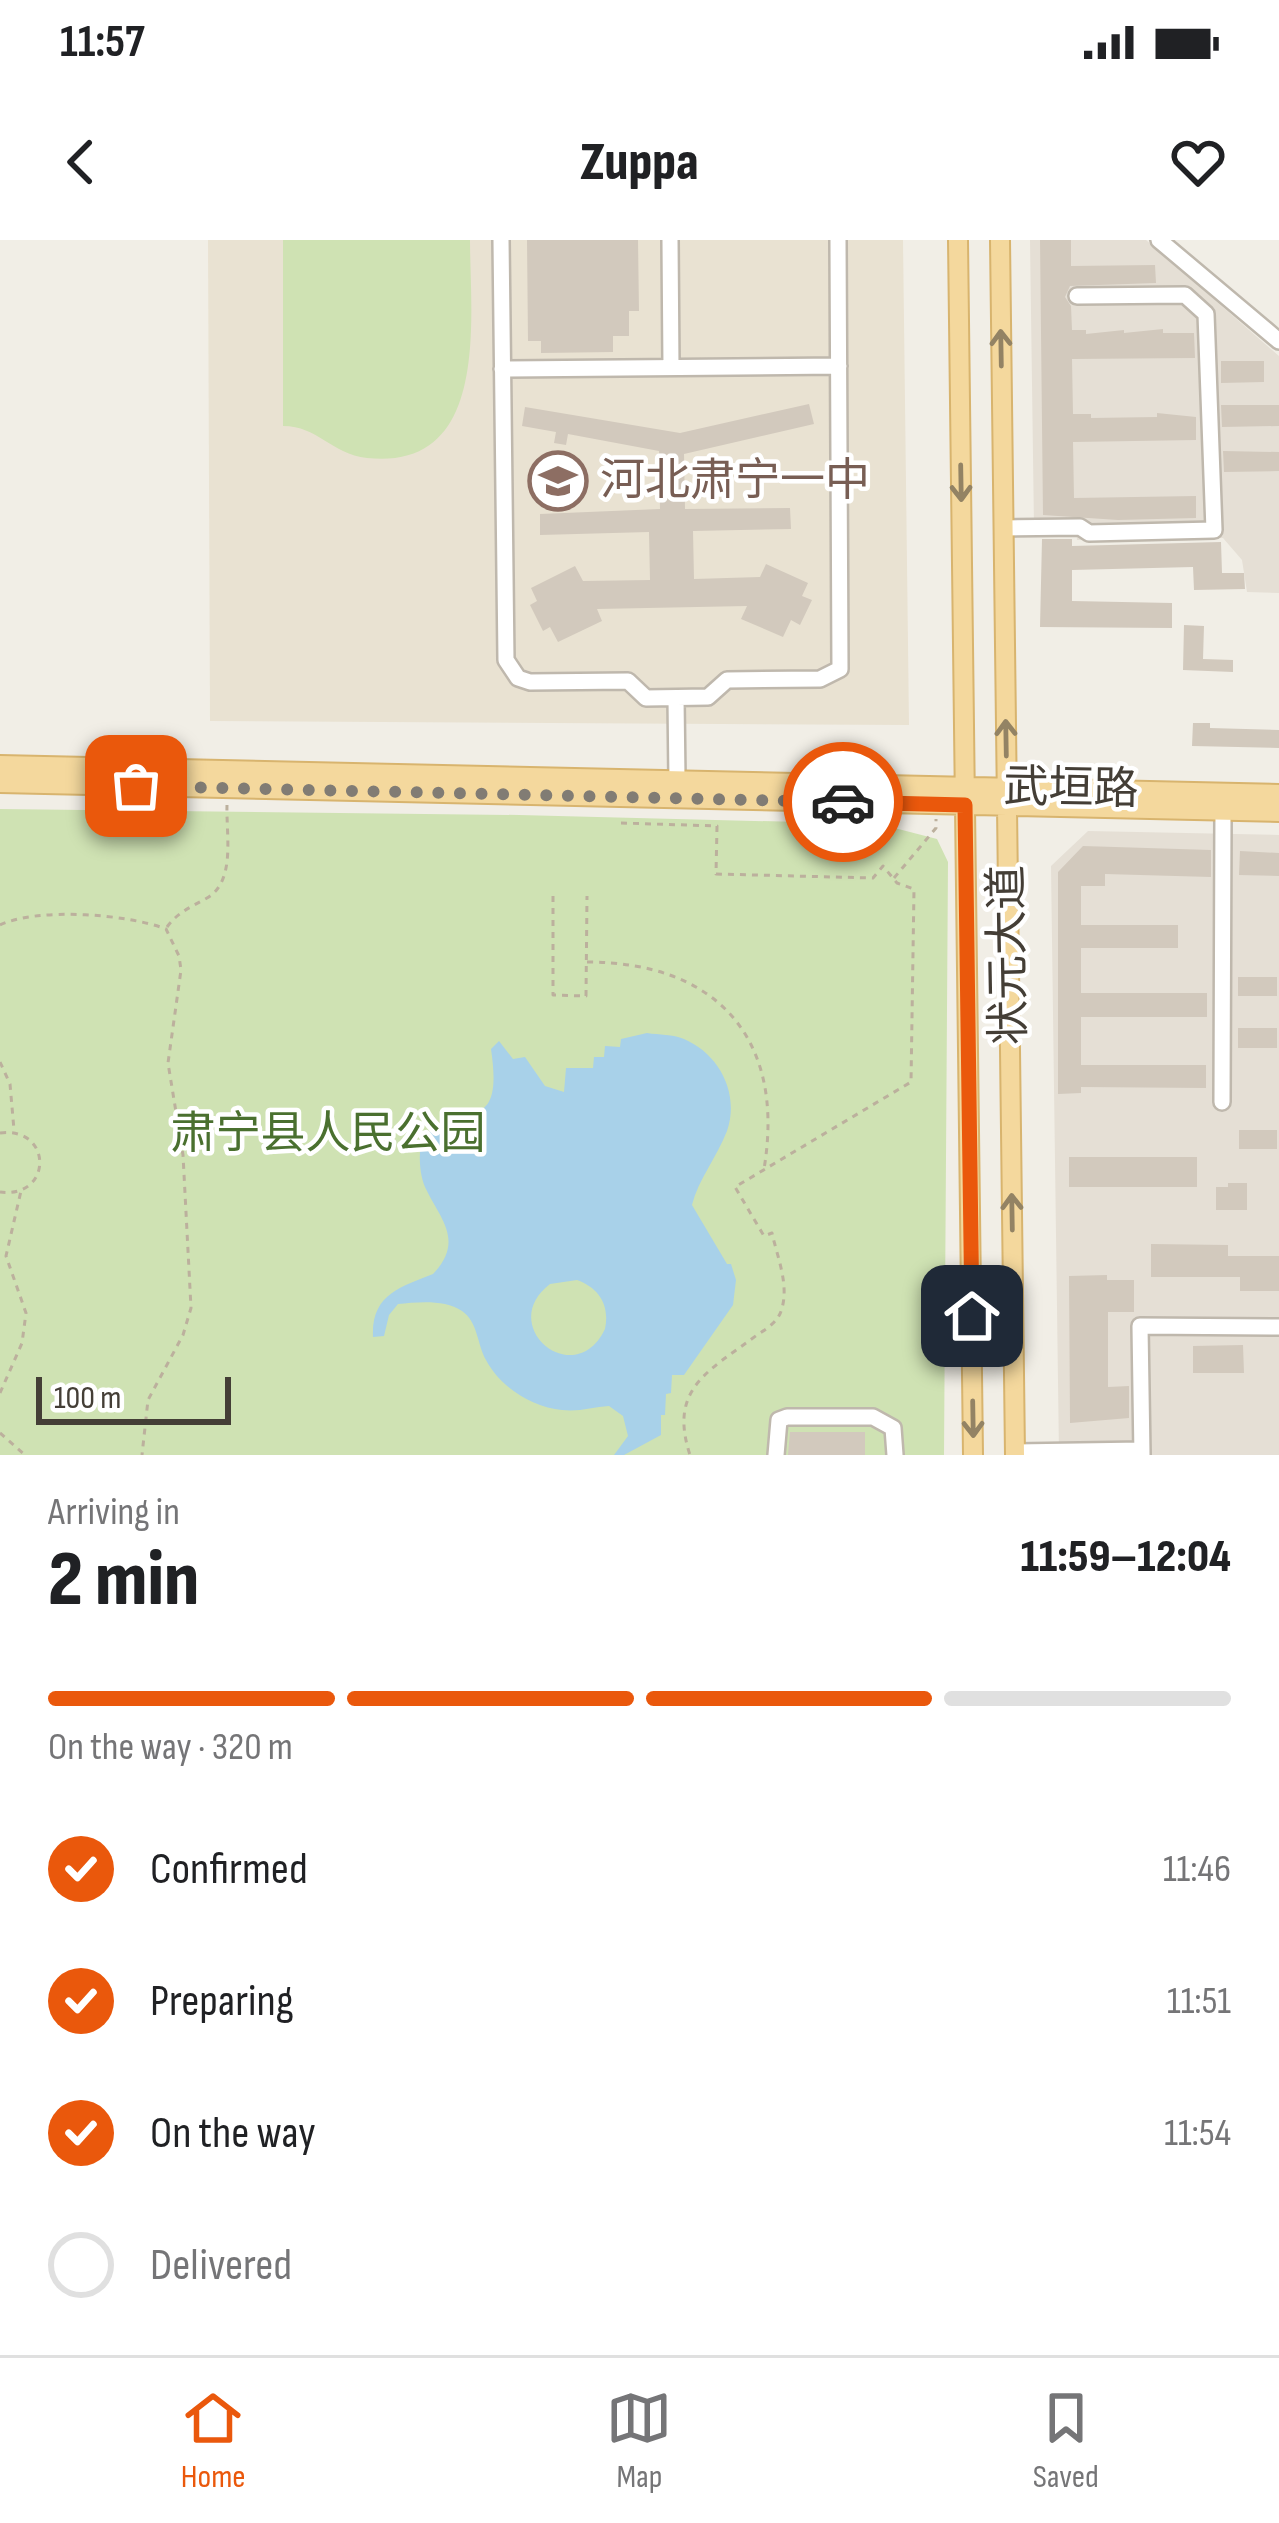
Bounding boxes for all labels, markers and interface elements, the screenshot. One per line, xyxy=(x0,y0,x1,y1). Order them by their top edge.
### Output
text: 11:57 xyxy=(60,15,145,70)
icon: back xyxy=(48,129,114,195)
icon: heart xyxy=(1165,129,1231,195)
text: Zuppa xyxy=(580,130,699,195)
one-way arrow xyxy=(990,329,1013,368)
school or university icon: 河北肃宁一中 xyxy=(527,450,589,512)
place label: 河北肃宁一中 xyxy=(600,454,870,509)
one-way arrow xyxy=(950,463,972,502)
one-way arrow xyxy=(995,719,1018,758)
pin xyxy=(85,735,187,837)
courier xyxy=(783,742,903,862)
icon: bag xyxy=(103,753,169,819)
street label: 武垣路 xyxy=(1003,760,1139,818)
icon: car xyxy=(810,769,876,835)
street label: 状元大道 xyxy=(980,865,1038,1045)
park label: 肃宁县人民公园 xyxy=(170,1107,486,1162)
one-way arrow xyxy=(1001,1193,1024,1232)
pin xyxy=(921,1265,1023,1367)
icon: home xyxy=(939,1283,1005,1349)
scale bar xyxy=(36,1371,231,1424)
text: 100 m xyxy=(54,1378,121,1418)
one-way arrow xyxy=(962,1399,984,1438)
text: Arriving in xyxy=(48,1489,180,1536)
text: 11:59–12:04 xyxy=(1020,1530,1231,1585)
text: 2 min xyxy=(48,1534,199,1627)
text: On the way · 320 m xyxy=(48,1724,293,1771)
icon: check xyxy=(48,1836,114,1902)
text: Confirmed xyxy=(150,1842,308,1897)
text: 11:46 xyxy=(1163,1846,1231,1893)
icon: check xyxy=(48,1968,114,2034)
text: Preparing xyxy=(150,1974,294,2029)
text: 11:51 xyxy=(1167,1978,1231,2025)
icon: check xyxy=(48,2100,114,2166)
text: On the way xyxy=(150,2106,316,2161)
text: 11:54 xyxy=(1164,2110,1231,2157)
text: Delivered xyxy=(150,2238,292,2293)
tab: Home xyxy=(180,2385,246,2497)
tab: Map xyxy=(606,2385,672,2497)
tab: Saved xyxy=(1033,2385,1099,2497)

